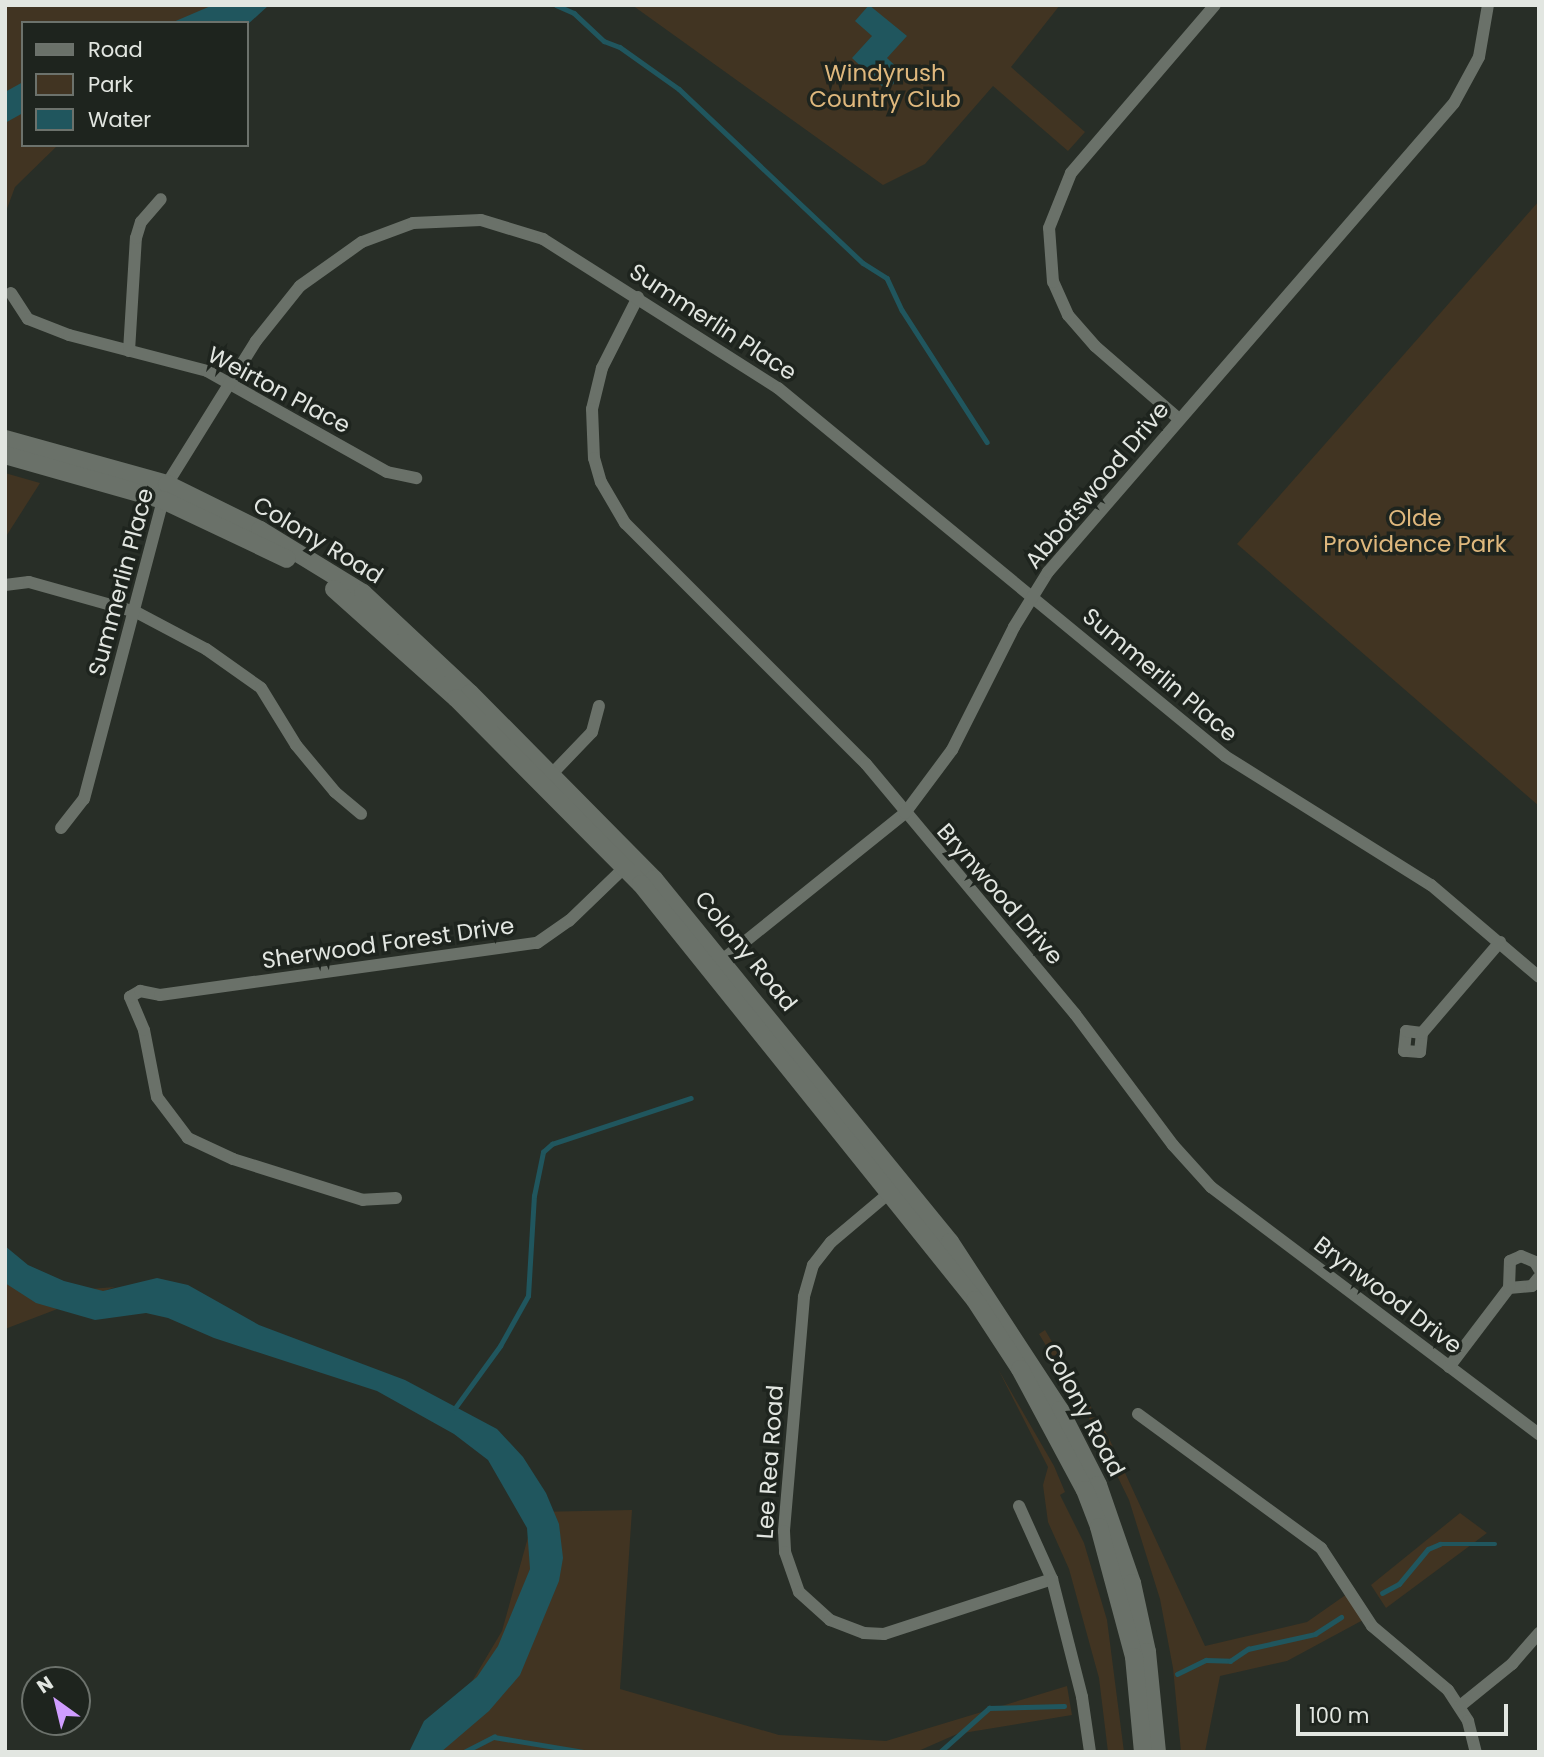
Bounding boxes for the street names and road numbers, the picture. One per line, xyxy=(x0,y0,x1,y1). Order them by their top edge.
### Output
street label: Summerlin Place xyxy=(624,258,802,386)
street label: Weirton Place xyxy=(203,341,355,439)
street label: Abbotswood Drive xyxy=(1019,396,1175,574)
street label: Summerlin Place xyxy=(83,485,159,679)
street label: Colony Road xyxy=(248,490,388,590)
street label: Summerlin Place xyxy=(1077,602,1243,748)
street label: Brynwood Drive xyxy=(931,818,1069,970)
street label: Colony Road xyxy=(689,885,803,1017)
street label: Sherwood Forest Drive xyxy=(260,912,516,974)
street label: Brynwood Drive xyxy=(1309,1230,1467,1360)
street label: Colony Road xyxy=(1037,1339,1131,1481)
street label: Lee Rea Road xyxy=(751,1384,789,1540)

